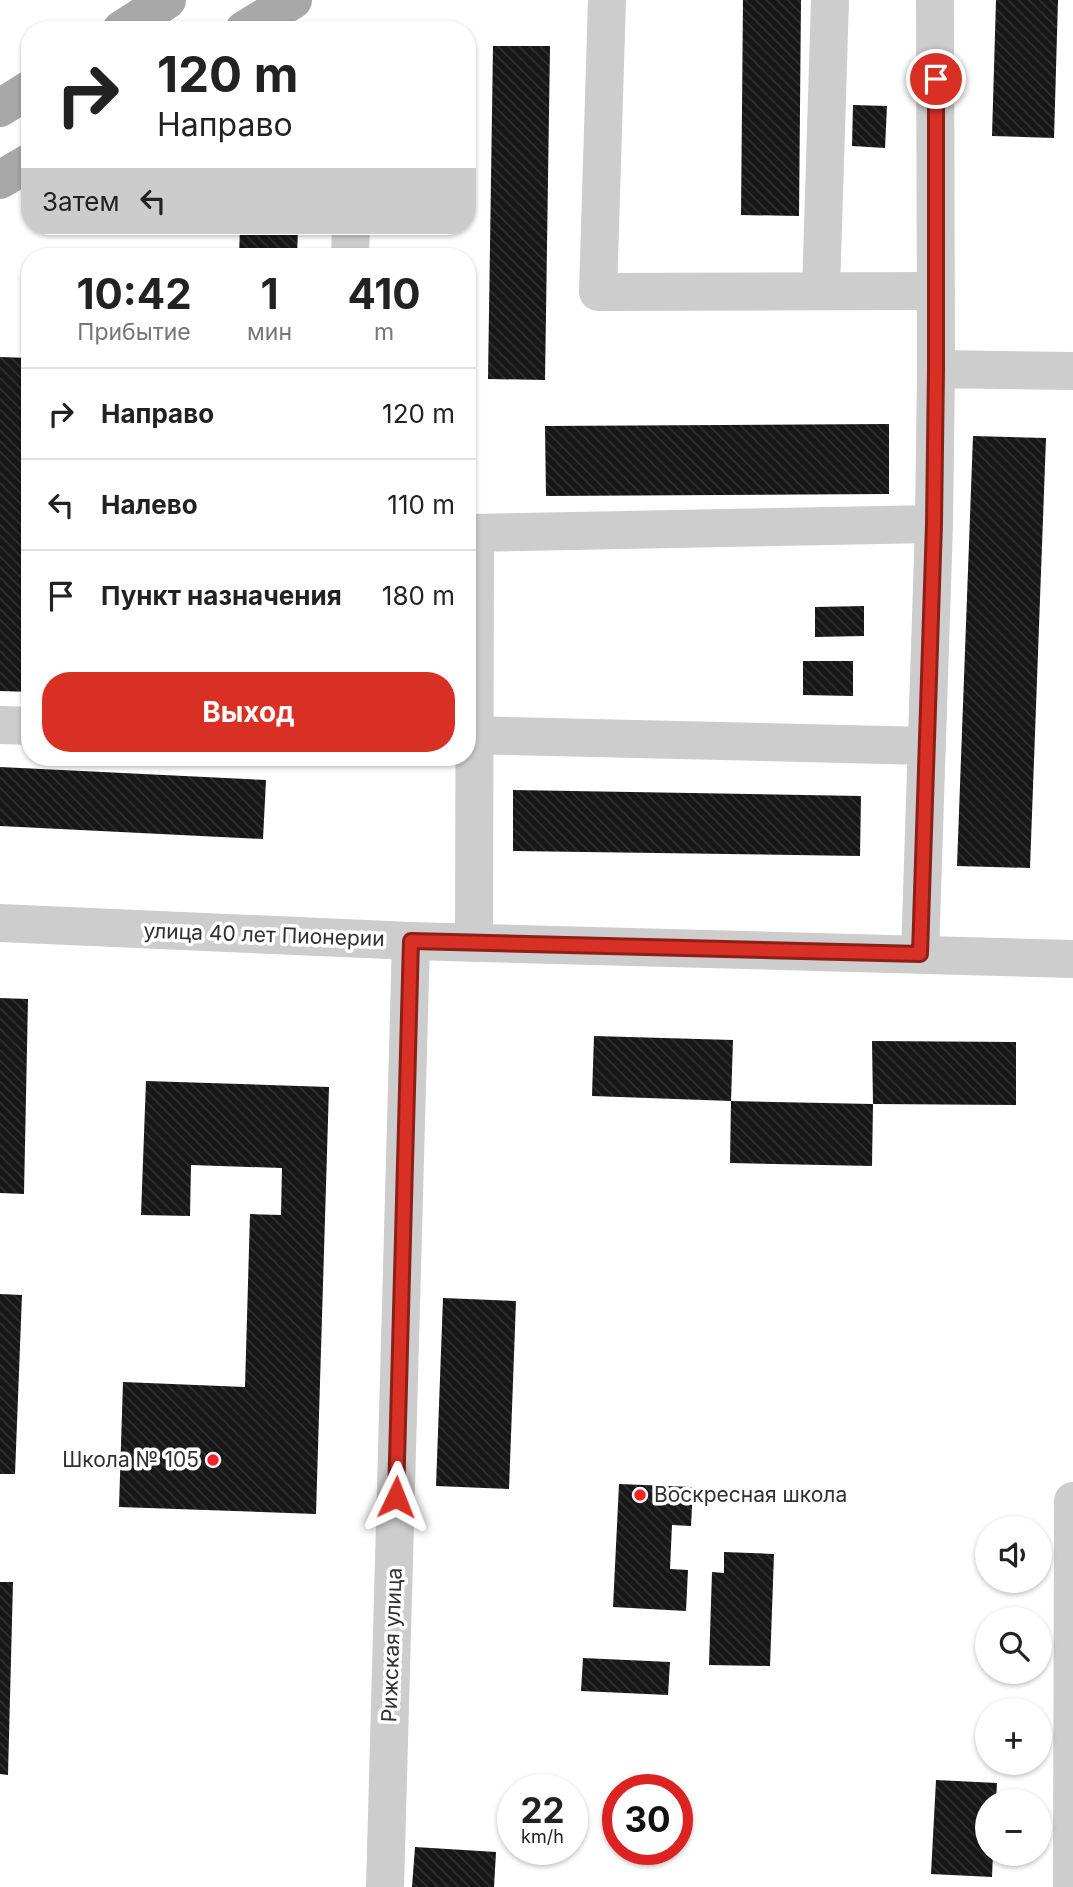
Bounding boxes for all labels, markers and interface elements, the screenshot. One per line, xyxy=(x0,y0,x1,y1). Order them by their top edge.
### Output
text: 120 m xyxy=(157,45,298,104)
icon: right xyxy=(42,49,133,140)
pin xyxy=(906,49,966,109)
icon: arrive xyxy=(917,60,955,98)
text: Направо xyxy=(157,105,293,144)
icon: left xyxy=(134,182,172,220)
text: Затем xyxy=(42,186,120,217)
text: 10:42 xyxy=(76,268,192,319)
text: 1 xyxy=(260,268,279,319)
text: 410 xyxy=(347,268,421,319)
text: Прибытие xyxy=(77,318,191,346)
text: мин xyxy=(247,318,292,346)
text: m xyxy=(374,318,394,346)
icon: right xyxy=(42,395,80,433)
text: Направо xyxy=(101,398,214,429)
text: 120 m xyxy=(382,398,455,429)
icon: left xyxy=(42,486,80,524)
text: Налево xyxy=(101,489,198,520)
text: 110 m xyxy=(387,489,455,520)
icon: arrive xyxy=(42,577,80,615)
text: Пункт назначения xyxy=(101,580,342,611)
text: 180 m xyxy=(382,580,455,611)
button: Выход xyxy=(42,672,455,752)
street label: улица 40 лет Пионерии xyxy=(143,918,385,951)
place label: Школа № 105 xyxy=(62,1447,199,1472)
marker: Школа № 105 xyxy=(205,1452,221,1468)
position arrow xyxy=(359,1460,433,1534)
place label: Воскресная школа xyxy=(654,1482,847,1507)
marker: Воскресная школа xyxy=(632,1487,648,1503)
map controls xyxy=(975,1516,1052,1866)
button: sound xyxy=(975,1516,1052,1593)
street label: Рижская улица xyxy=(376,1567,407,1723)
button: search xyxy=(975,1607,1052,1684)
button: + xyxy=(975,1698,1052,1775)
speed limit sign: 30 xyxy=(602,1774,693,1865)
text: 22 xyxy=(520,1789,565,1831)
button: − xyxy=(975,1789,1052,1866)
text: km/h xyxy=(521,1826,564,1847)

